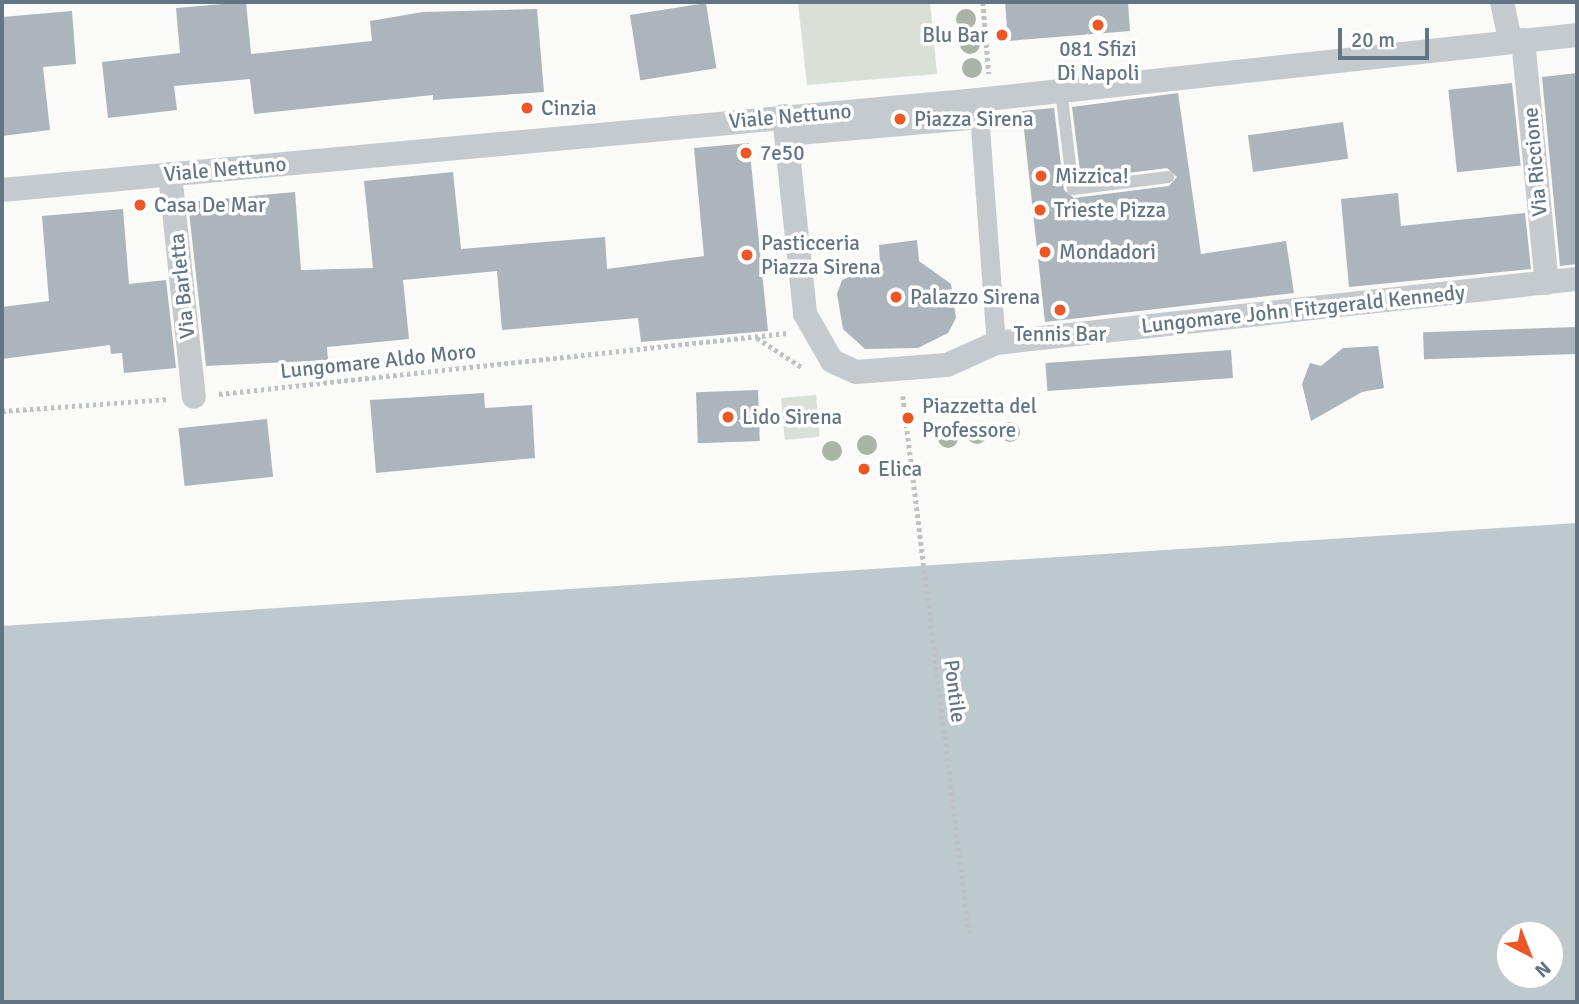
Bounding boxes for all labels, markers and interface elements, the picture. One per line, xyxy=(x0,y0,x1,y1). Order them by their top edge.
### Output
scale bar xyxy=(1341,14,1432,58)
marker: 081 Sfizi Di Napoli xyxy=(1090,17,1106,33)
place label: Blu Bar xyxy=(922,22,988,48)
marker: Blu Bar xyxy=(994,27,1010,43)
text: 20 m xyxy=(1351,27,1395,53)
place label: 081 Sfizi Di Napoli xyxy=(1057,36,1139,86)
place label: Cinzia xyxy=(541,95,597,121)
street label: Viale Nettuno xyxy=(728,98,852,134)
marker: Cinzia xyxy=(519,100,535,116)
place label: Piazza Sirena xyxy=(914,106,1034,132)
street label: Via Riccione xyxy=(1518,106,1552,218)
marker: Piazza Sirena xyxy=(892,111,908,127)
place label: 7e50 xyxy=(760,140,805,166)
marker: 7e50 xyxy=(738,145,754,161)
street label: Viale Nettuno xyxy=(163,151,287,187)
place label: Mizzica! xyxy=(1055,163,1129,189)
marker: Mizzica! xyxy=(1033,168,1049,184)
place label: Casa De Mar xyxy=(154,192,266,218)
marker: Casa De Mar xyxy=(132,197,148,213)
place label: Trieste Pizza xyxy=(1054,197,1166,223)
marker: Trieste Pizza xyxy=(1032,202,1048,218)
place label: Pasticceria Piazza Sirena xyxy=(761,230,881,280)
street label: Via Barletta xyxy=(164,232,200,340)
place label: Mondadori xyxy=(1059,239,1156,265)
marker: Mondadori xyxy=(1037,244,1053,260)
marker: Pasticceria Piazza Sirena xyxy=(739,247,755,263)
street label: Lungomare John Fitzgerald Kennedy xyxy=(1140,279,1466,339)
place label: Palazzo Sirena xyxy=(910,284,1040,310)
marker: Palazzo Sirena xyxy=(888,289,904,305)
marker: Tennis Bar xyxy=(1052,302,1068,318)
place label: Tennis Bar xyxy=(1014,321,1106,347)
street label: Lungomare Aldo Moro xyxy=(279,338,477,384)
place label: Piazzetta del Professore xyxy=(922,393,1037,443)
place label: Lido Sirena xyxy=(742,404,842,430)
marker: Lido Sirena xyxy=(720,409,736,425)
marker: Piazzetta del Professore xyxy=(900,410,916,426)
place label: Elica xyxy=(878,456,922,482)
marker: Elica xyxy=(856,461,872,477)
street label: Pontile xyxy=(939,658,971,724)
north arrow xyxy=(1495,920,1565,990)
text: N xyxy=(1530,956,1556,982)

